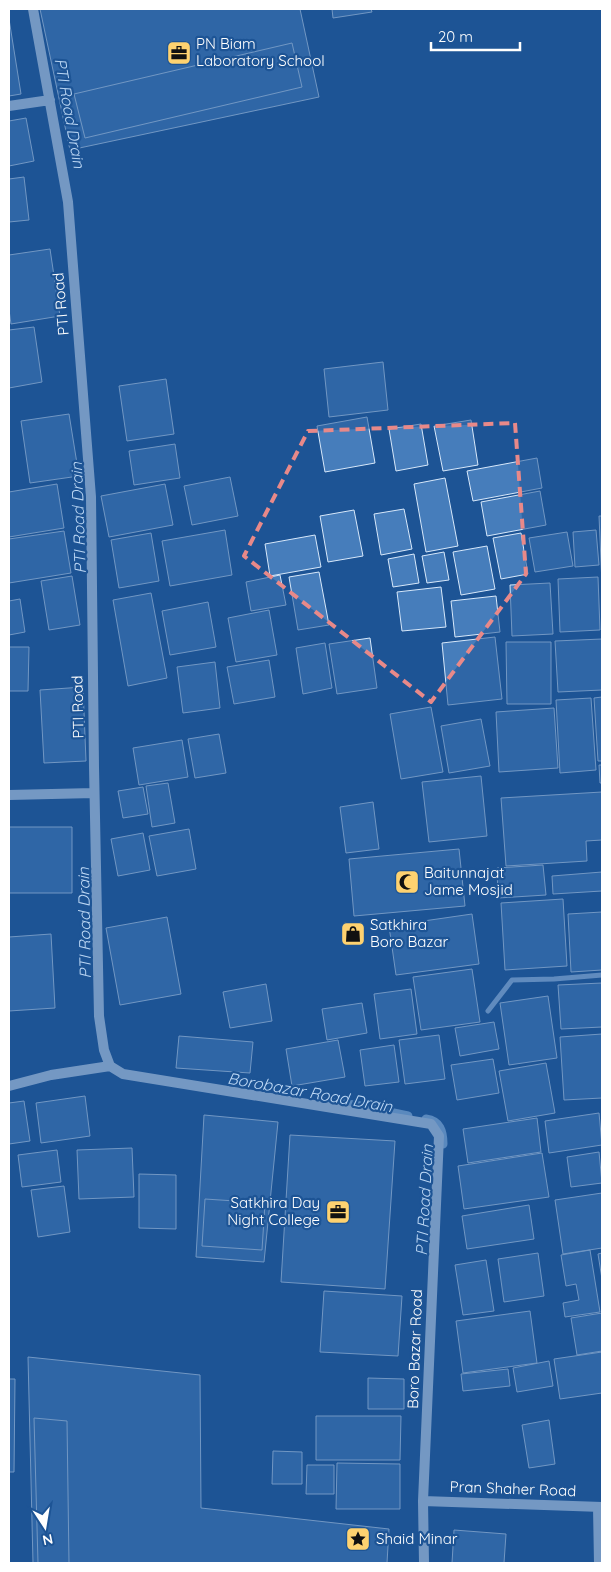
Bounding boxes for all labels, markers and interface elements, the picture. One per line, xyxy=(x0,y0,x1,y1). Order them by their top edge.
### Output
scale bar xyxy=(431,20,520,52)
text: 20 m xyxy=(438,27,473,46)
place label: PN Biam Laboratory School xyxy=(196,34,325,70)
office icon: PN Biam Laboratory School xyxy=(166,40,192,66)
water label: PTI Road Drain xyxy=(50,56,90,170)
street label: PTI Road xyxy=(48,272,73,336)
water label: PTI Road Drain xyxy=(66,461,90,574)
street label: PTI Road xyxy=(67,675,88,739)
place label: Baitunnajat Jame Mosjid xyxy=(424,863,513,899)
water label: PTI Road Drain xyxy=(73,866,95,979)
mosque icon: Baitunnajat Jame Mosjid xyxy=(394,869,420,895)
place label: Satkhira Boro Bazar xyxy=(370,915,449,951)
shop icon: Satkhira Boro Bazar xyxy=(340,921,366,947)
water label: Borobazar Road Drain xyxy=(226,1068,395,1116)
water label: PTI Road Drain xyxy=(411,1143,437,1256)
place label: Satkhira Day Night College xyxy=(227,1193,320,1229)
office icon: Satkhira Day Night College xyxy=(325,1199,351,1225)
street label: Boro Bazar Road xyxy=(403,1289,426,1409)
street label: Pran Shaher Road xyxy=(449,1477,577,1500)
north arrow xyxy=(20,1502,70,1552)
place icon: Shaid Minar xyxy=(345,1526,371,1552)
place label: Shaid Minar xyxy=(376,1529,458,1548)
text: N xyxy=(41,1530,55,1550)

